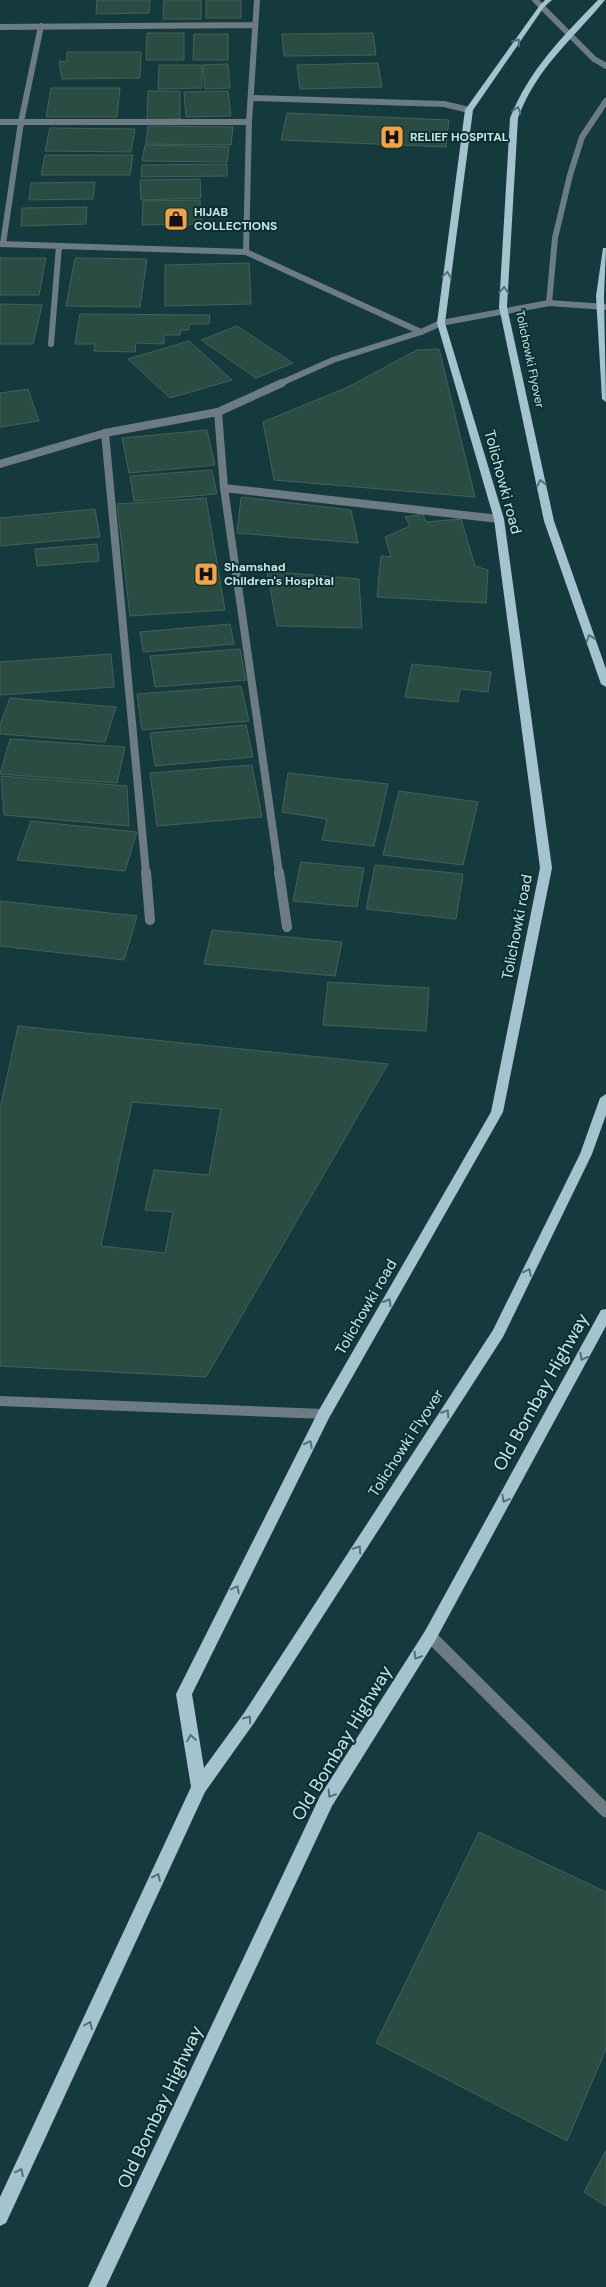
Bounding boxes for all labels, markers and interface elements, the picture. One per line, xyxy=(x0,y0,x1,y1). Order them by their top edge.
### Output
one-way arrow xyxy=(511,38,520,47)
one-way arrow xyxy=(511,107,521,115)
hospital icon: RELIEF HOSPITAL xyxy=(379,124,405,150)
place label: RELIEF HOSPITAL xyxy=(410,129,509,145)
place label: HIJAB COLLECTIONS xyxy=(194,204,277,234)
shop icon: HIJAB COLLECTIONS xyxy=(163,206,189,232)
one-way arrow xyxy=(441,270,452,278)
one-way arrow xyxy=(499,285,510,293)
street label: Tolichowki Flyover xyxy=(512,309,548,410)
street label: Tolichowki road xyxy=(479,428,527,536)
one-way arrow xyxy=(536,479,547,487)
place label: Shamshad Children's Hospital xyxy=(224,559,334,589)
hospital icon: Shamshad Children's Hospital xyxy=(193,561,219,587)
one-way arrow xyxy=(586,634,596,643)
street label: Tolichowki road xyxy=(497,873,537,981)
street label: Tolichowki road xyxy=(331,1256,401,1358)
one-way arrow xyxy=(521,1269,531,1278)
one-way arrow xyxy=(382,1298,392,1307)
street label: Old Bombay Highway xyxy=(488,1309,594,1475)
one-way arrow xyxy=(579,1351,589,1360)
street label: Tolichowki Flyover xyxy=(364,1385,449,1501)
one-way arrow xyxy=(440,1409,449,1418)
one-way arrow xyxy=(303,1440,313,1449)
one-way arrow xyxy=(501,1494,511,1503)
one-way arrow xyxy=(351,1545,361,1554)
one-way arrow xyxy=(230,1585,241,1594)
one-way arrow xyxy=(414,1651,423,1660)
street label: Old Bombay Highway xyxy=(286,1661,398,1825)
one-way arrow xyxy=(242,1715,251,1725)
one-way arrow xyxy=(186,1734,197,1742)
one-way arrow xyxy=(327,1789,337,1798)
one-way arrow xyxy=(150,1873,161,1882)
one-way arrow xyxy=(82,2021,93,2030)
street label: Old Bombay Highway xyxy=(112,2022,208,2192)
one-way arrow xyxy=(14,2168,25,2177)

